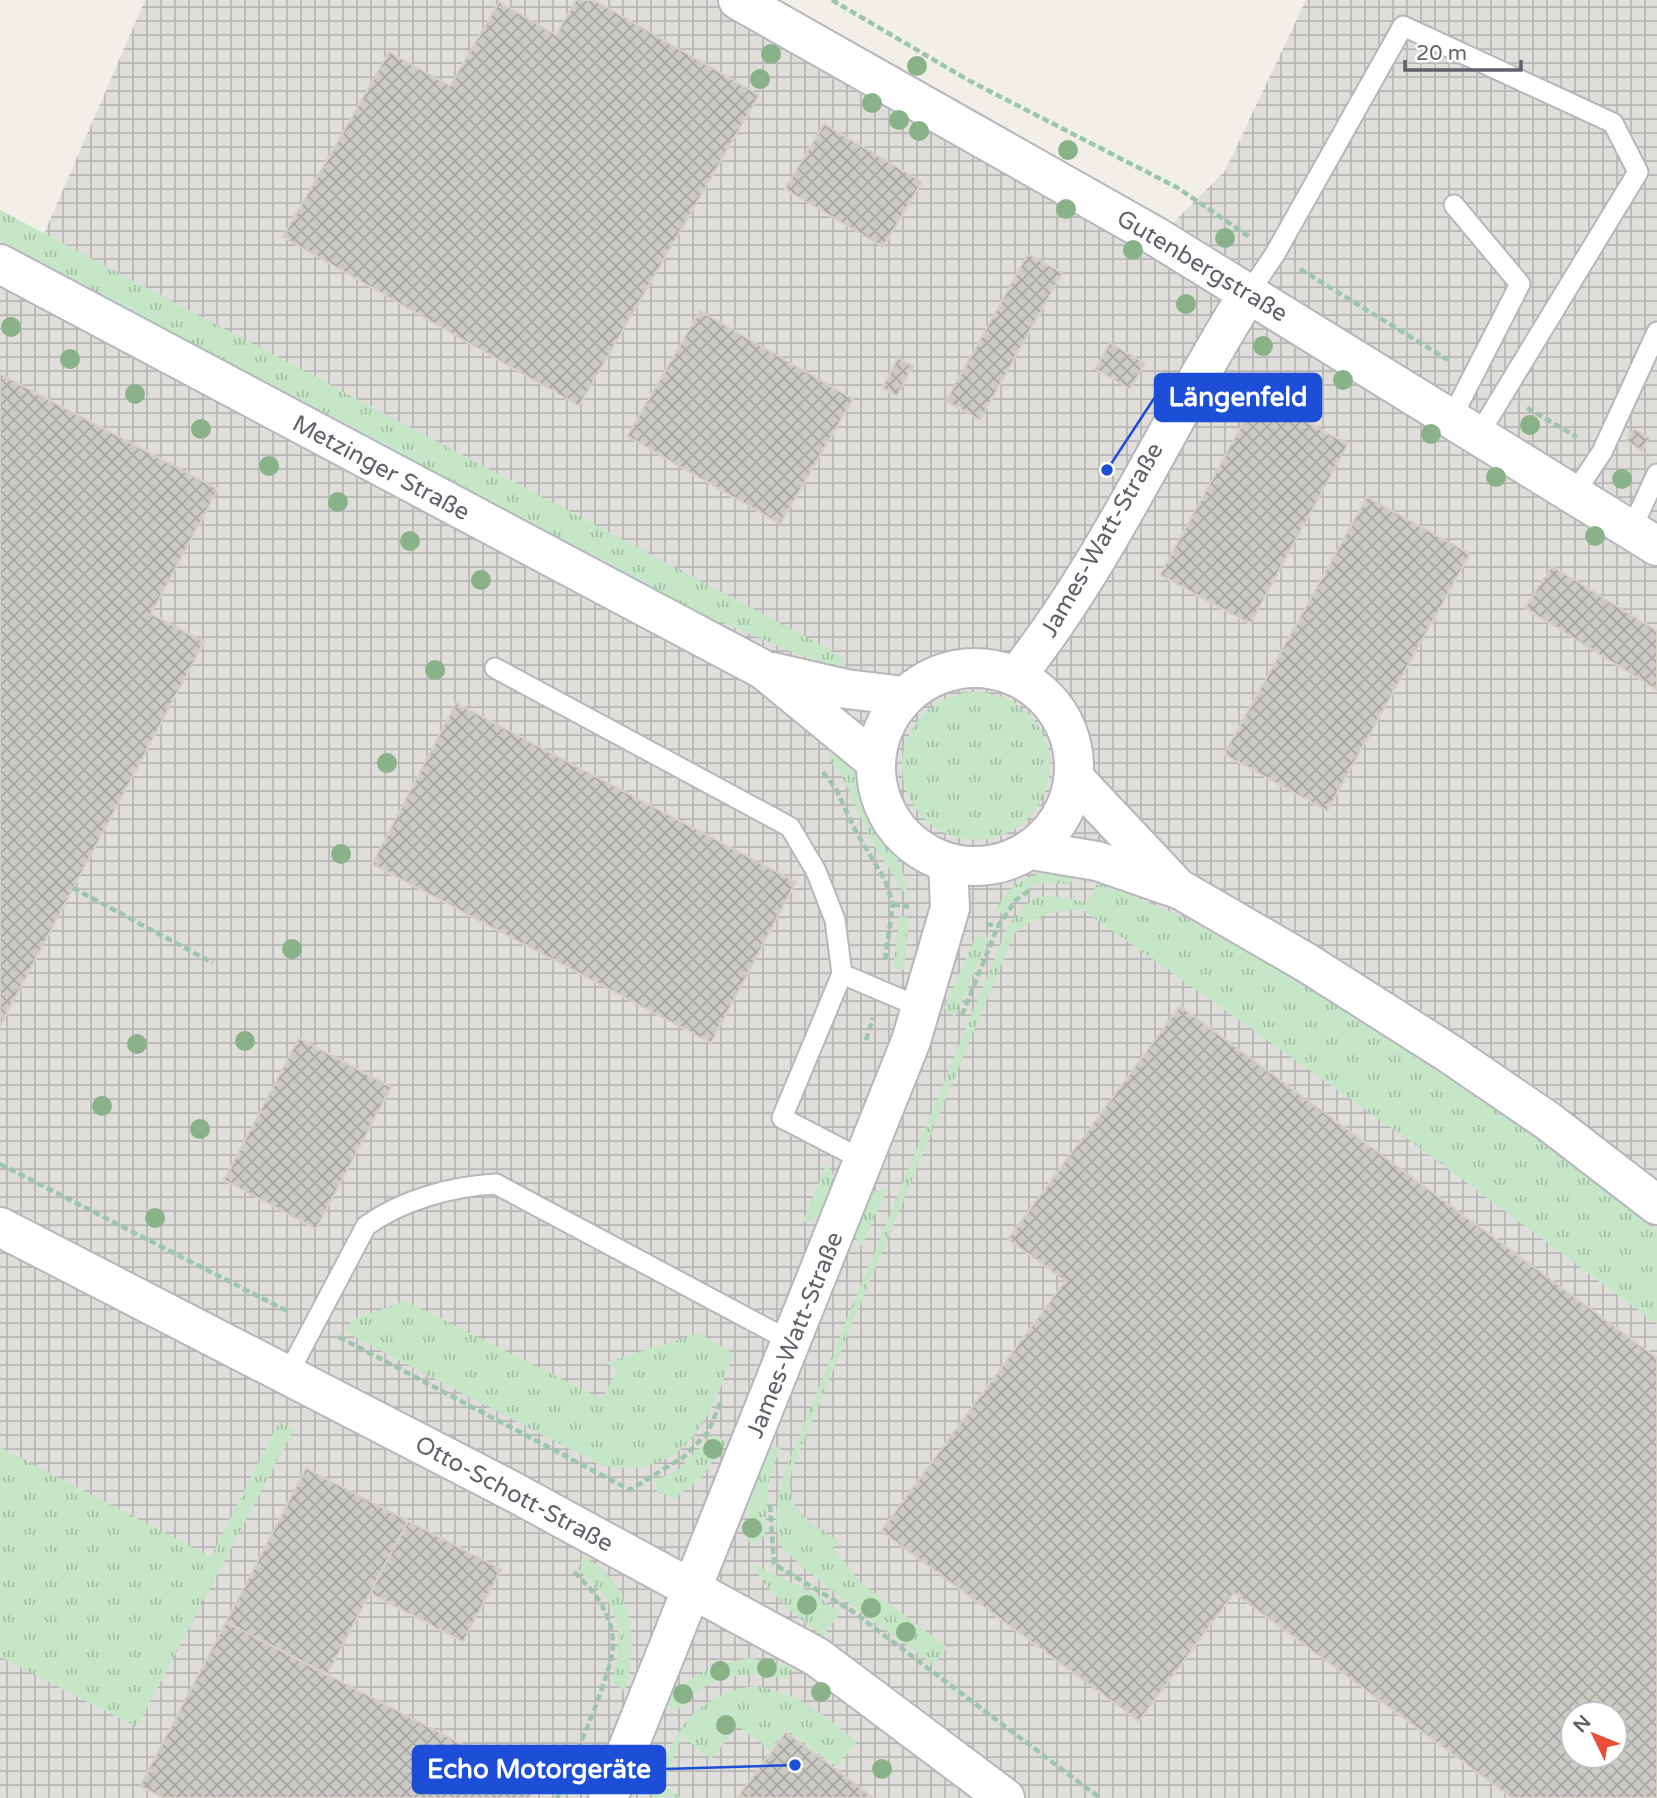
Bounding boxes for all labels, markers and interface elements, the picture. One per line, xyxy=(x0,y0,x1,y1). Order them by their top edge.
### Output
scale bar xyxy=(1405,28,1520,72)
text: 20 m xyxy=(1416,41,1467,66)
street label: Gutenbergstraße xyxy=(1111,204,1293,328)
callout: Längenfeld xyxy=(1155,374,1321,421)
text: Längenfeld xyxy=(1169,382,1307,413)
street label: Metzinger Straße xyxy=(287,409,475,527)
street label: James-Watt-Straße xyxy=(1034,437,1170,643)
street label: James-Watt-Straße xyxy=(740,1228,850,1442)
street label: Otto-Schott-Straße xyxy=(410,1430,618,1558)
north arrow xyxy=(1559,1700,1629,1770)
text: N xyxy=(1569,1711,1596,1737)
callout: Echo Motorgeräte xyxy=(413,1746,665,1793)
text: Echo Motorgeräte xyxy=(427,1754,651,1785)

